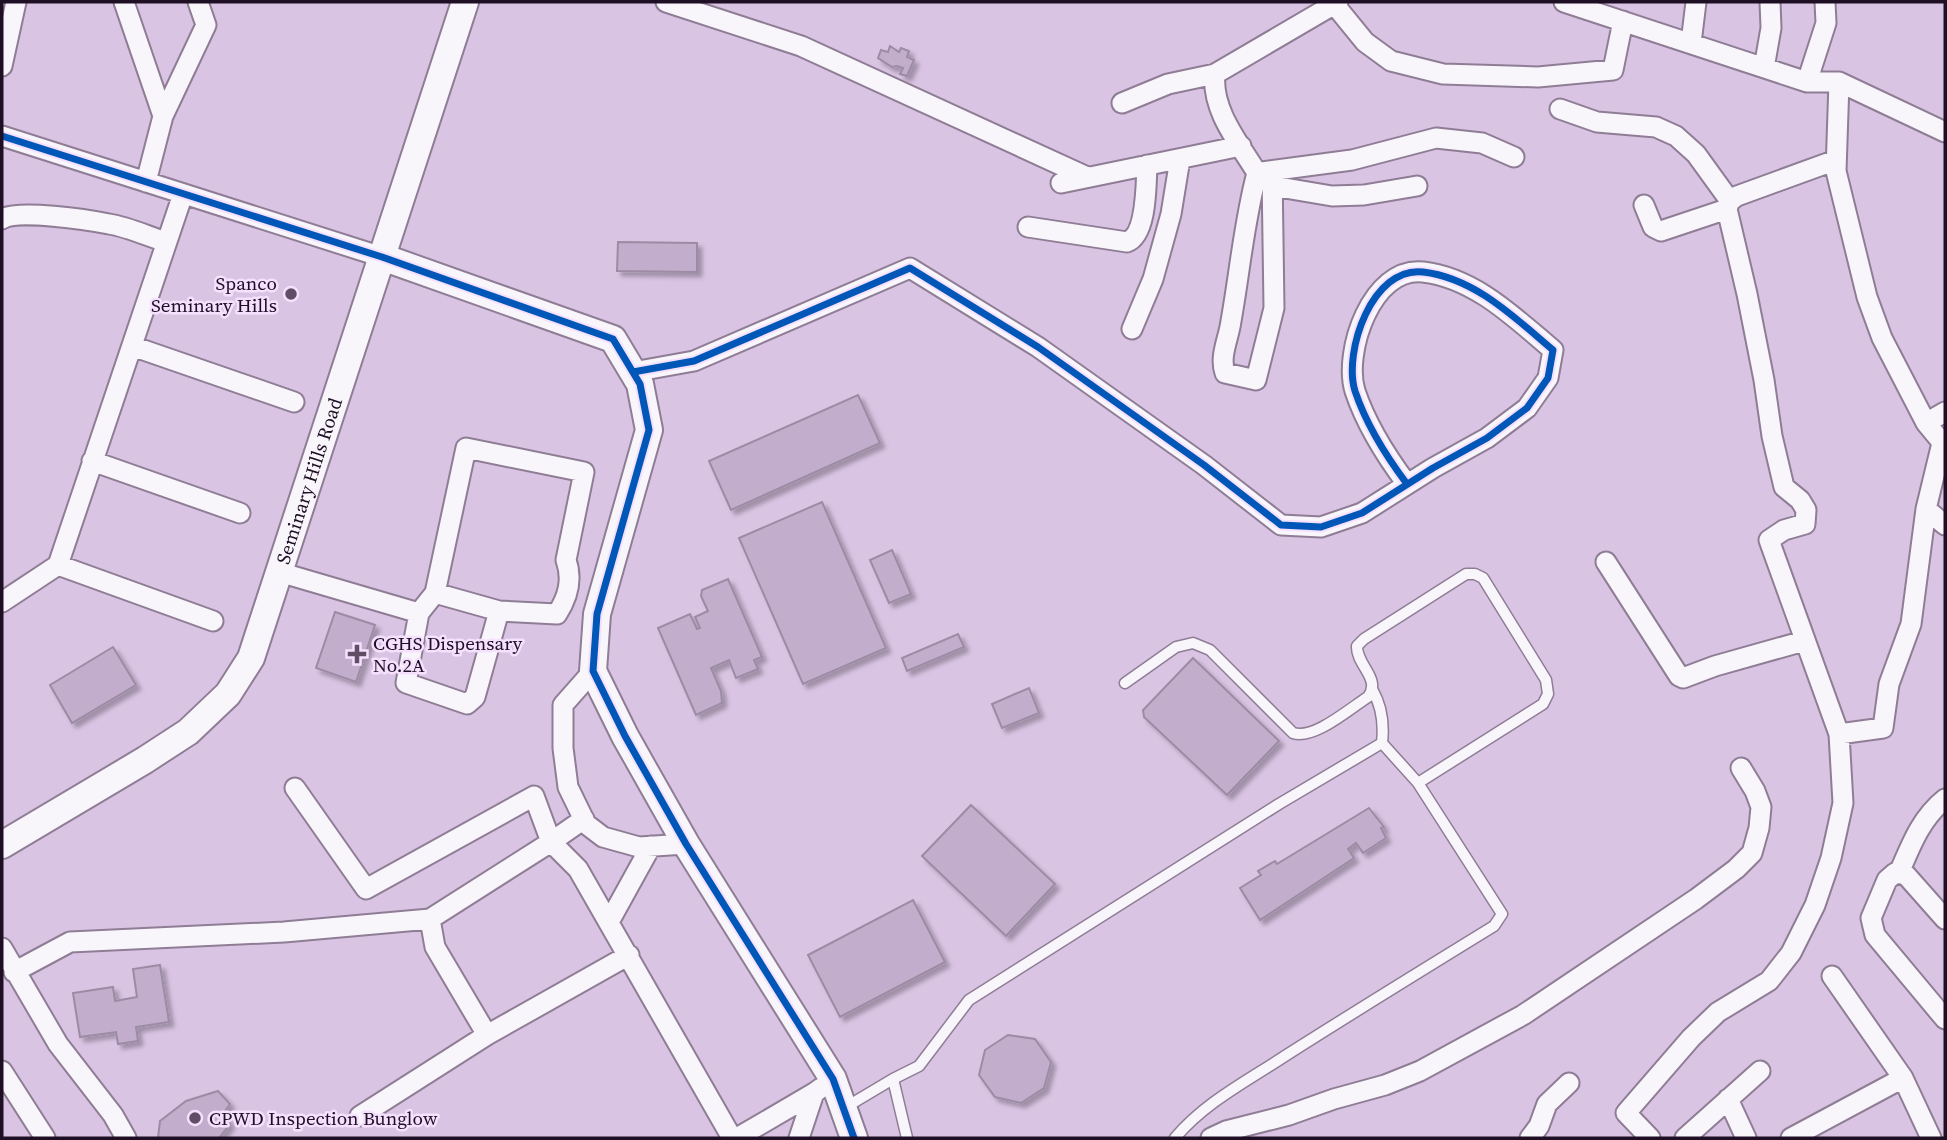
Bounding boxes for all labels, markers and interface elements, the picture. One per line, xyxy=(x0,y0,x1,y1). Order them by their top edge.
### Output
place label: Spanco Seminary Hills xyxy=(151,270,277,318)
marker: Spanco Seminary Hills xyxy=(283,286,299,302)
street label: Seminary Hills Road xyxy=(270,394,348,567)
place label: CGHS Dispensary No.2A xyxy=(373,630,522,678)
marker: CGHS Dispensary No.2A xyxy=(347,644,367,664)
place label: CPWD Inspection Bunglow xyxy=(209,1105,438,1131)
marker: CPWD Inspection Bunglow xyxy=(187,1110,203,1126)

